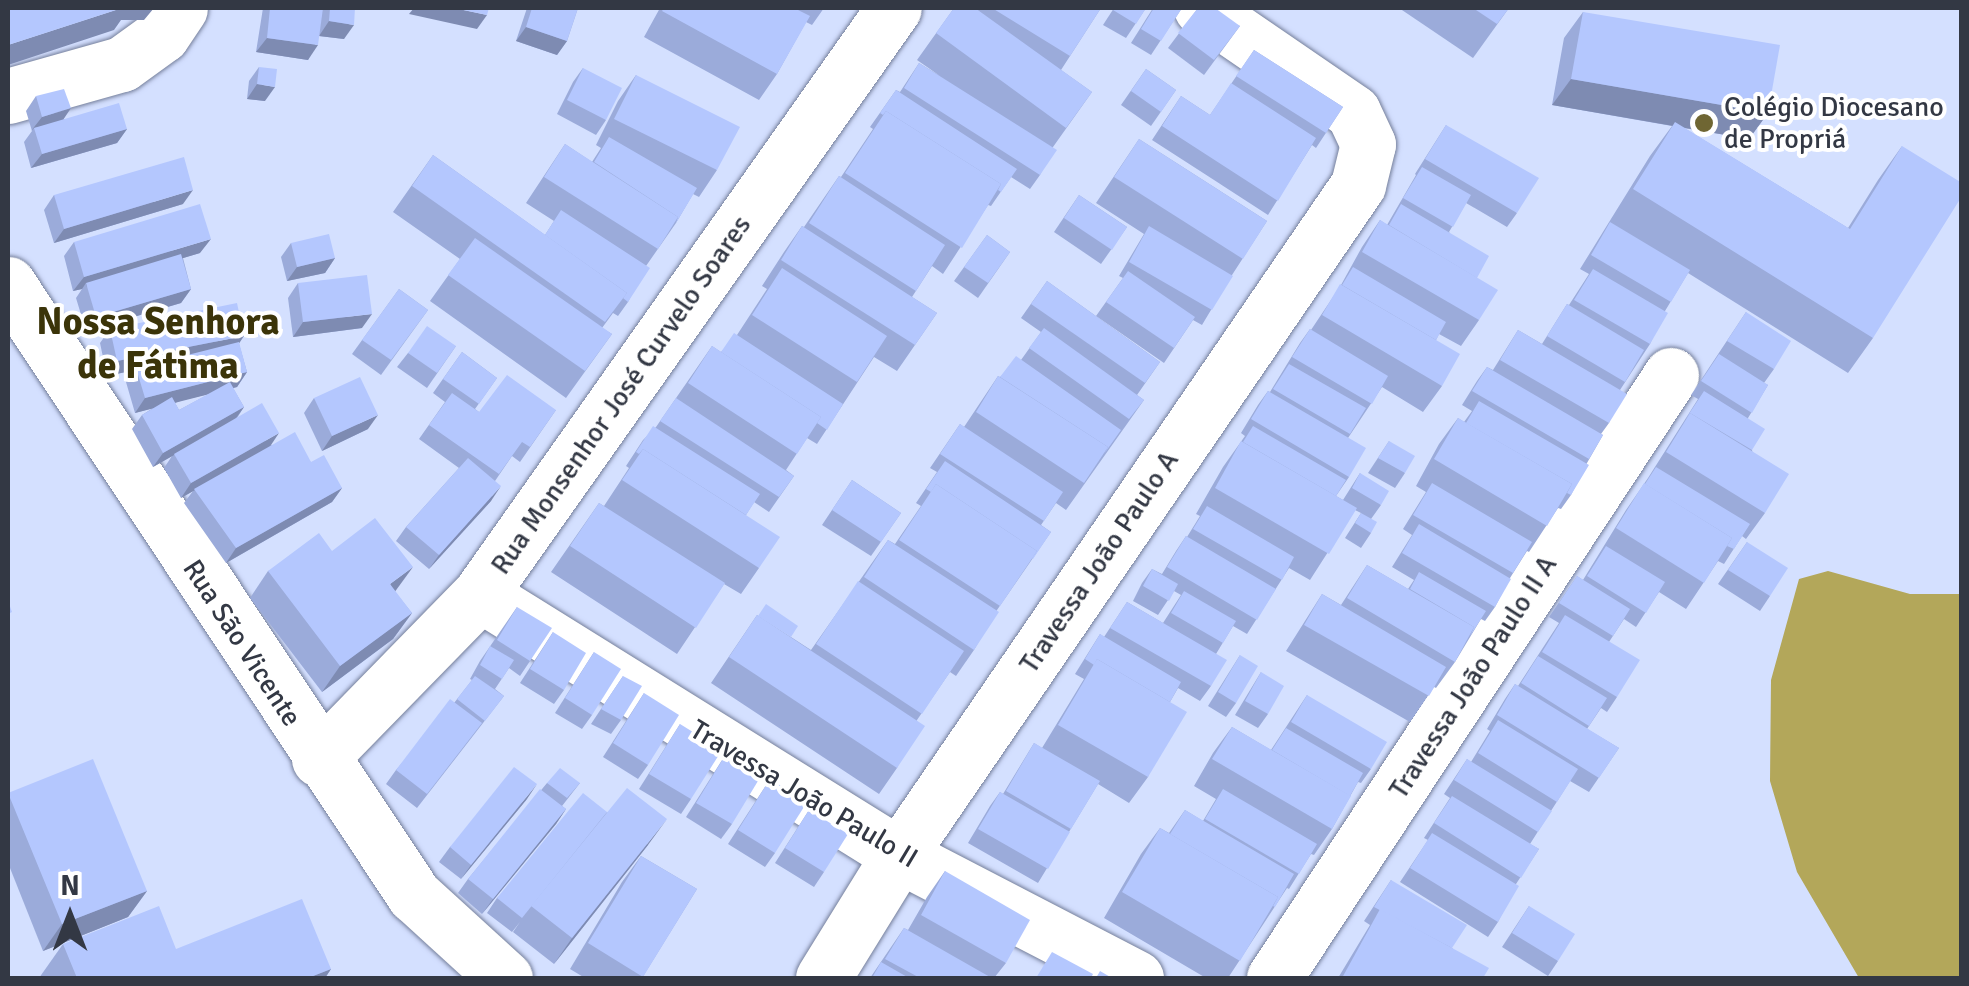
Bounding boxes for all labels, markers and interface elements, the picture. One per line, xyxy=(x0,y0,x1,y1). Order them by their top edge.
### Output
place label: Colégio Diocesano de Propriá xyxy=(1724,90,1944,156)
marker: Colégio Diocesano de Propriá xyxy=(1693,112,1715,134)
street label: Rua Monsenhor José Curvelo Soares xyxy=(484,209,758,581)
district label: Nossa Senhora de Fátima xyxy=(36,299,280,388)
street label: Travessa João Paulo A xyxy=(1012,445,1186,679)
street label: Travessa João Paulo II A xyxy=(1382,549,1564,805)
street label: Rua São Vicente xyxy=(176,553,308,733)
street label: Travessa João Paulo II xyxy=(684,713,924,875)
north arrow xyxy=(20,866,120,966)
text: N xyxy=(60,869,80,903)

